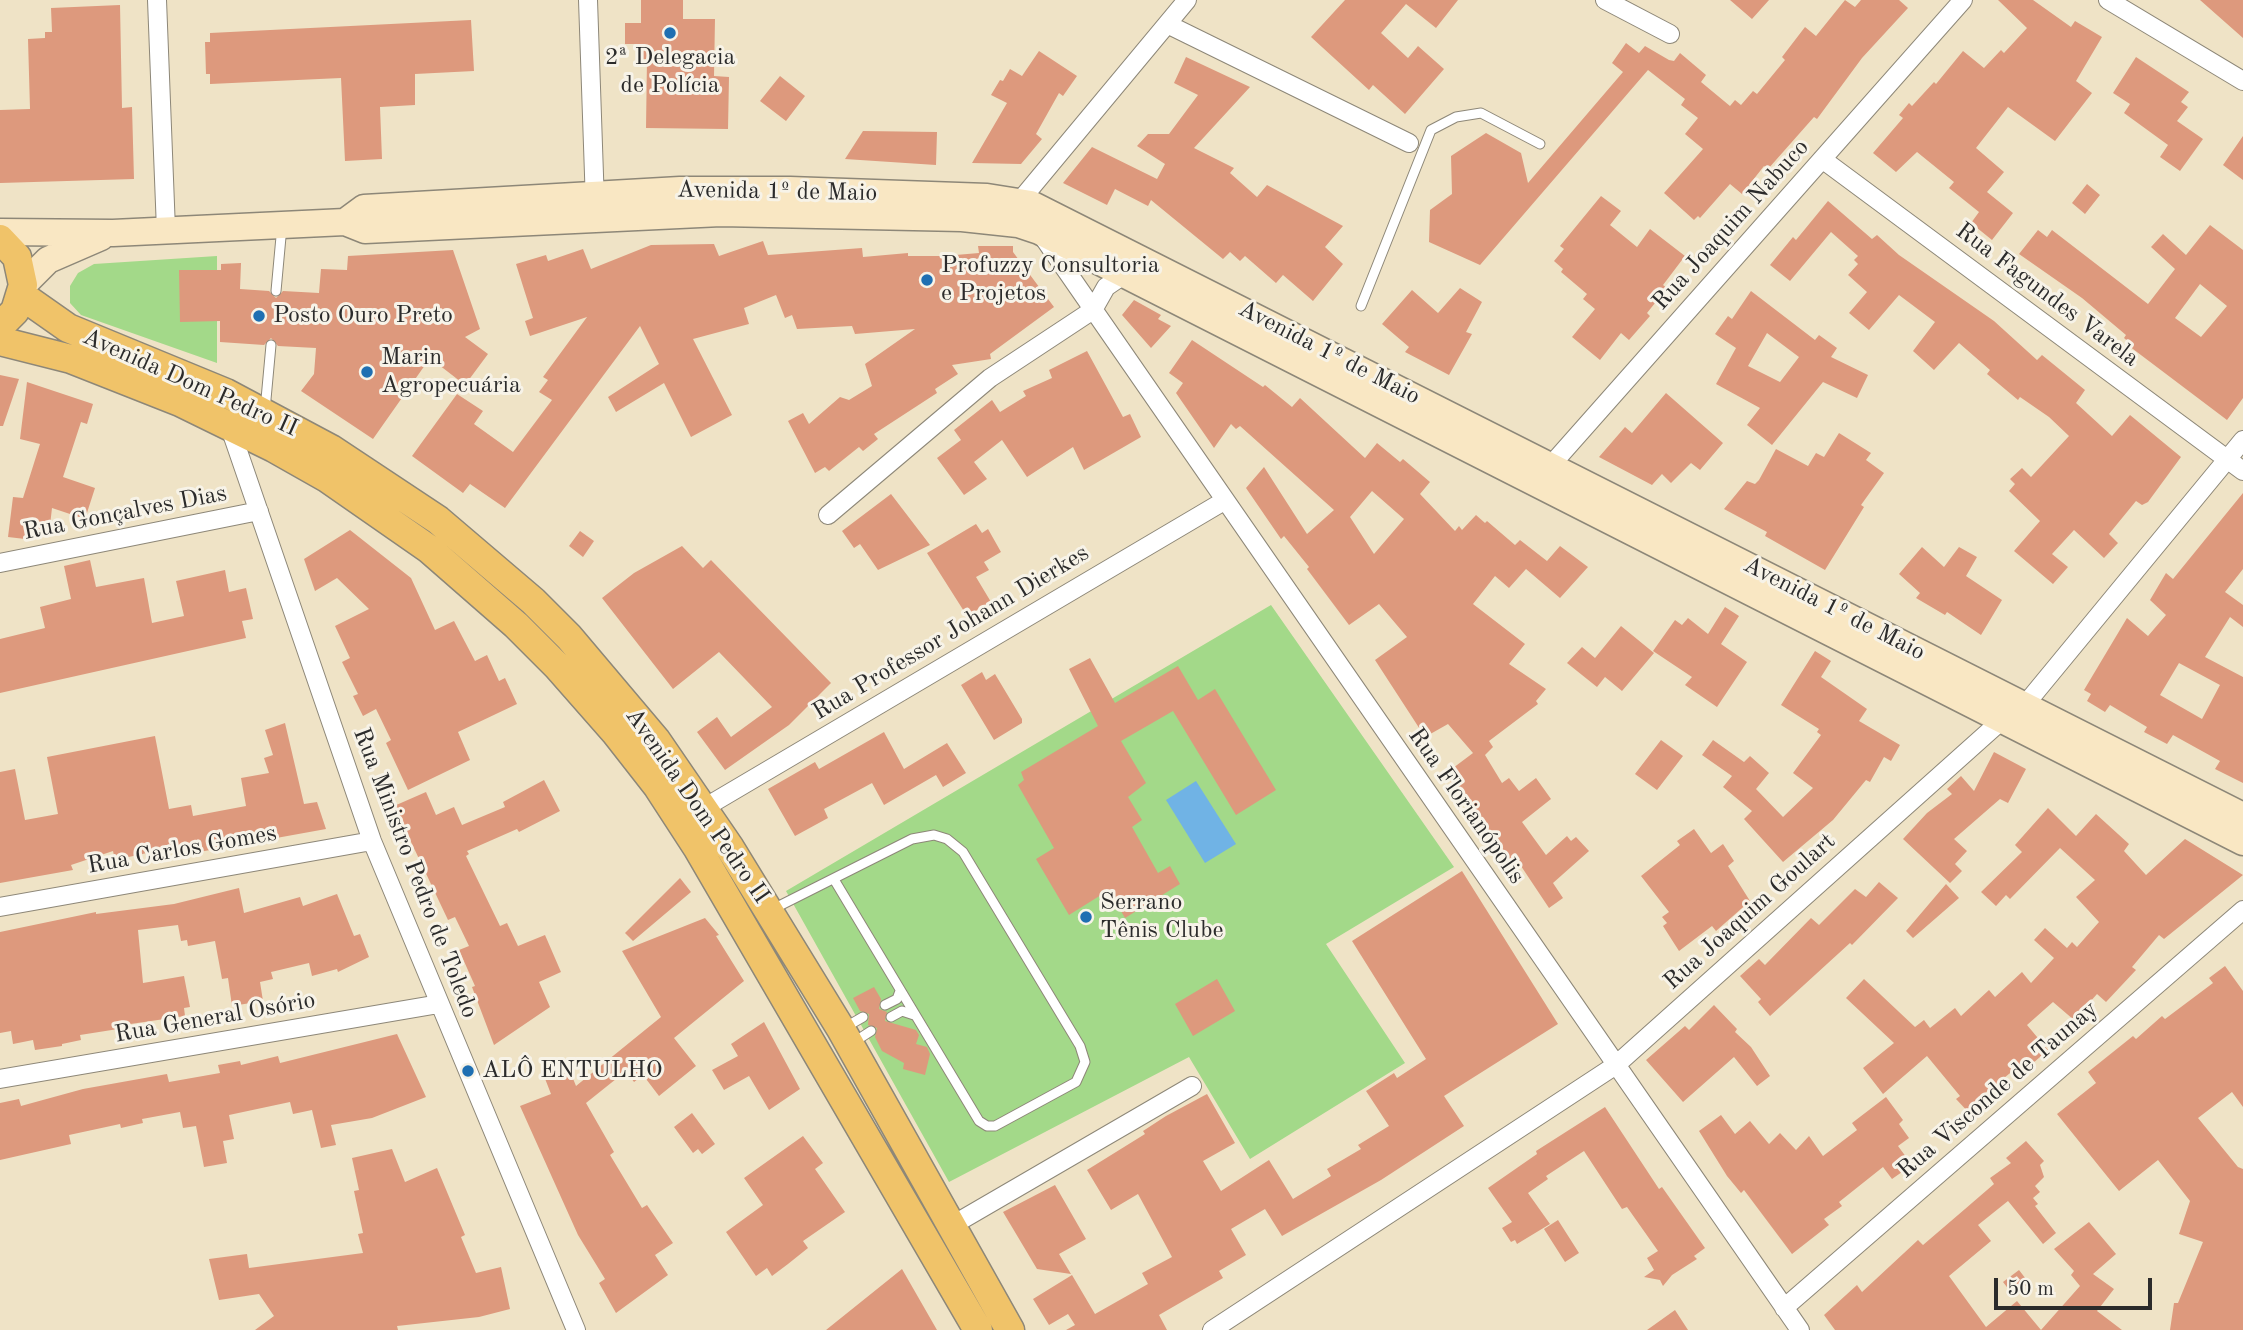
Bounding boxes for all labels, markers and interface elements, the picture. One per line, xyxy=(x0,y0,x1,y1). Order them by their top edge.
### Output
marker: 2ª Delegacia de Polícia xyxy=(662,25,678,41)
place label: 2ª Delegacia de Polícia xyxy=(605,44,735,100)
street label: Rua Joaquim Nabuco xyxy=(1647,134,1815,316)
street label: Avenida 1º de Maio xyxy=(677,176,877,208)
street label: Rua Fagundes Varela xyxy=(1950,217,2144,373)
place label: Profuzzy Consultoria e Projetos xyxy=(941,252,1159,308)
marker: Profuzzy Consultoria e Projetos xyxy=(919,272,935,288)
street label: Avenida 1º de Maio xyxy=(1233,295,1425,411)
place label: Posto Ouro Preto xyxy=(273,302,453,330)
marker: Posto Ouro Preto xyxy=(251,308,267,324)
street label: Avenida Dom Pedro II xyxy=(78,323,302,443)
place label: Marin Agropecuária xyxy=(381,344,521,400)
marker: Marin Agropecuária xyxy=(359,364,375,380)
street label: Rua Gonçalves Dias xyxy=(21,479,229,547)
street label: Rua Professor Johann Dierkes xyxy=(808,539,1094,727)
street label: Avenida 1º de Maio xyxy=(1738,551,1930,667)
street label: Avenida Dom Pedro II xyxy=(619,703,775,909)
street label: Rua Florianópolis xyxy=(1401,722,1531,890)
street label: Rua Ministro Pedro de Toledo xyxy=(346,724,484,1022)
street label: Rua Carlos Gomes xyxy=(85,819,279,881)
street label: Rua Joaquim Goulart xyxy=(1658,827,1842,997)
place label: Serrano Tênis Clube xyxy=(1100,889,1223,945)
marker: Serrano Tênis Clube xyxy=(1078,909,1094,925)
street label: Rua General Osório xyxy=(112,986,318,1050)
street label: Rua Visconde de Taunay xyxy=(1892,995,2104,1185)
place label: ALÔ ENTULHO xyxy=(482,1057,663,1085)
marker: ALÔ ENTULHO xyxy=(460,1063,476,1079)
scale bar xyxy=(1998,1264,2156,1308)
text: 50 m xyxy=(2007,1279,2054,1300)

